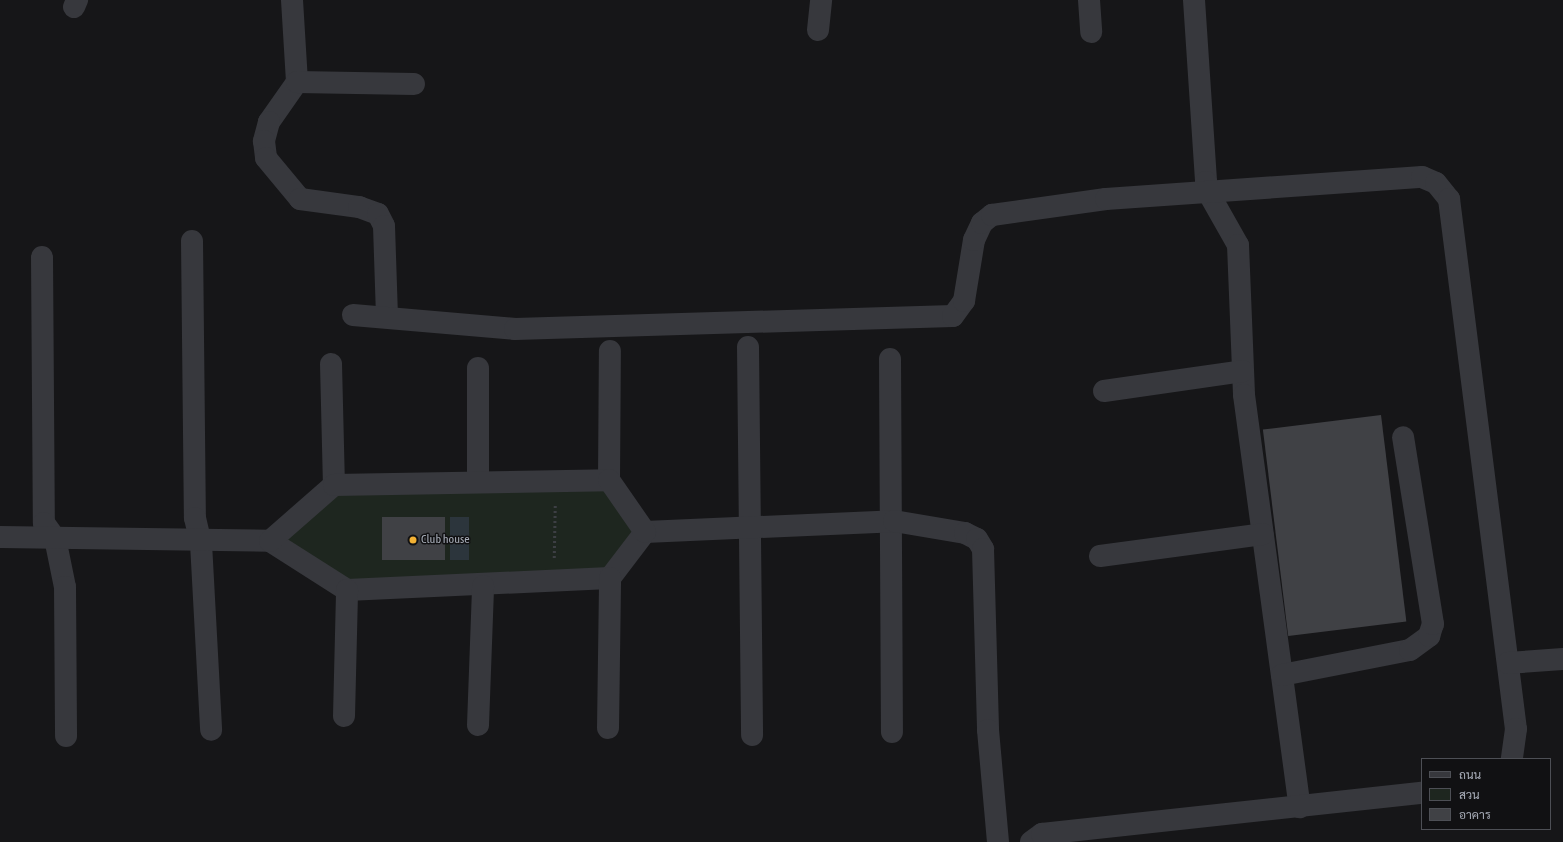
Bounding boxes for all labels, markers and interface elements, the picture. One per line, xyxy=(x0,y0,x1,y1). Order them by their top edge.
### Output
place label: Club house xyxy=(421,533,470,547)
marker: Club house xyxy=(408,535,418,545)
legend xyxy=(1421,758,1551,830)
text: ถนน xyxy=(1459,768,1481,782)
text: สวน xyxy=(1459,788,1480,802)
text: อาคาร xyxy=(1459,808,1491,822)

